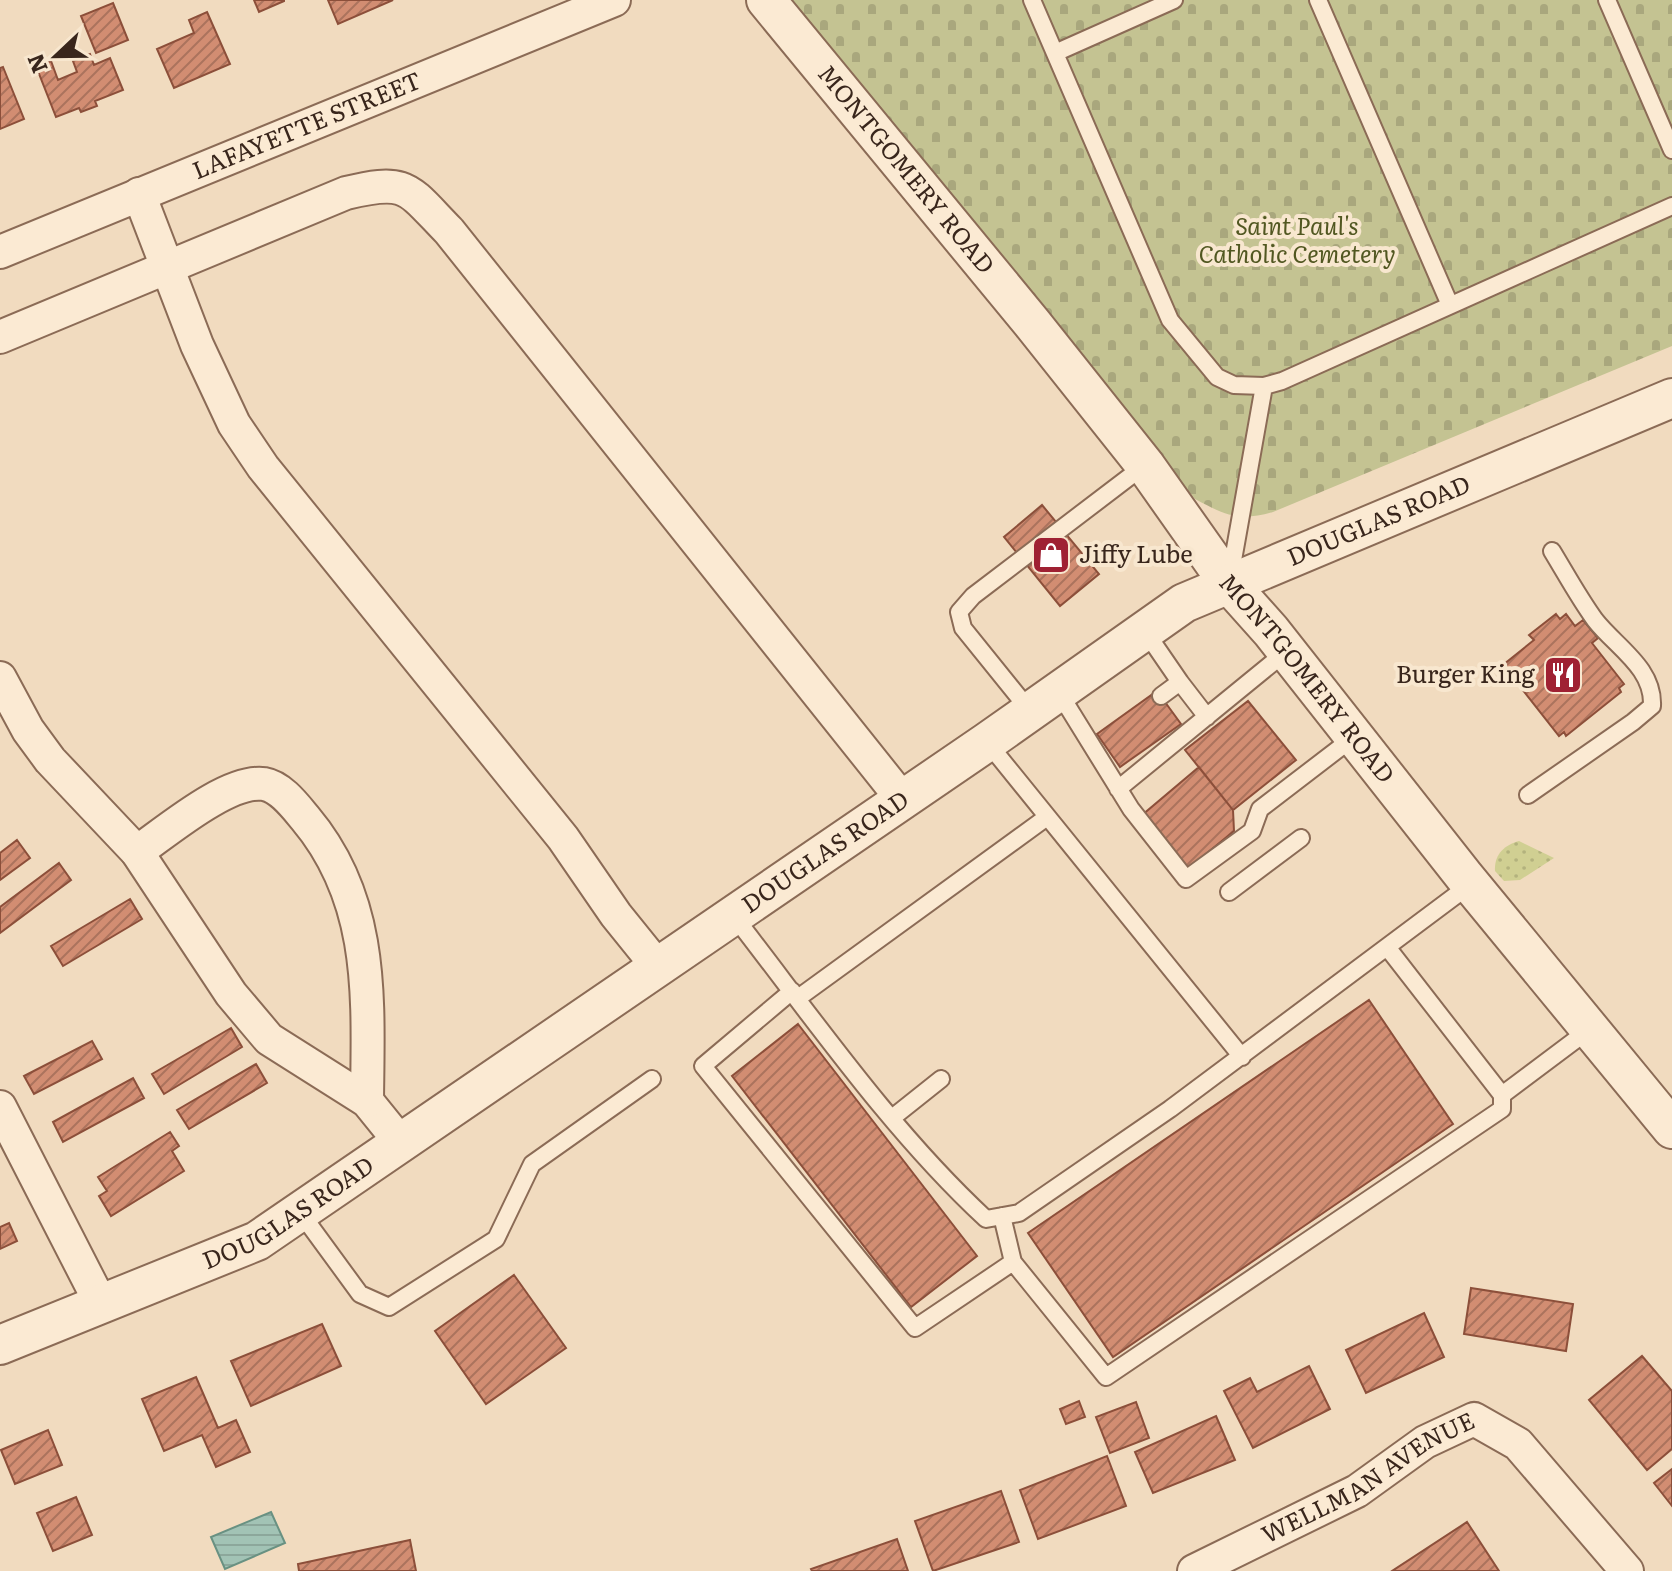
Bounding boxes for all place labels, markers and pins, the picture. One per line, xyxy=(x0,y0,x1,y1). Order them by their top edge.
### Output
shop icon: Jiffy Lube xyxy=(1030,534,1072,576)
place label: Jiffy Lube xyxy=(1079,535,1193,570)
restaurant icon: Burger King xyxy=(1542,654,1584,696)
place label: Burger King xyxy=(1396,655,1536,690)

